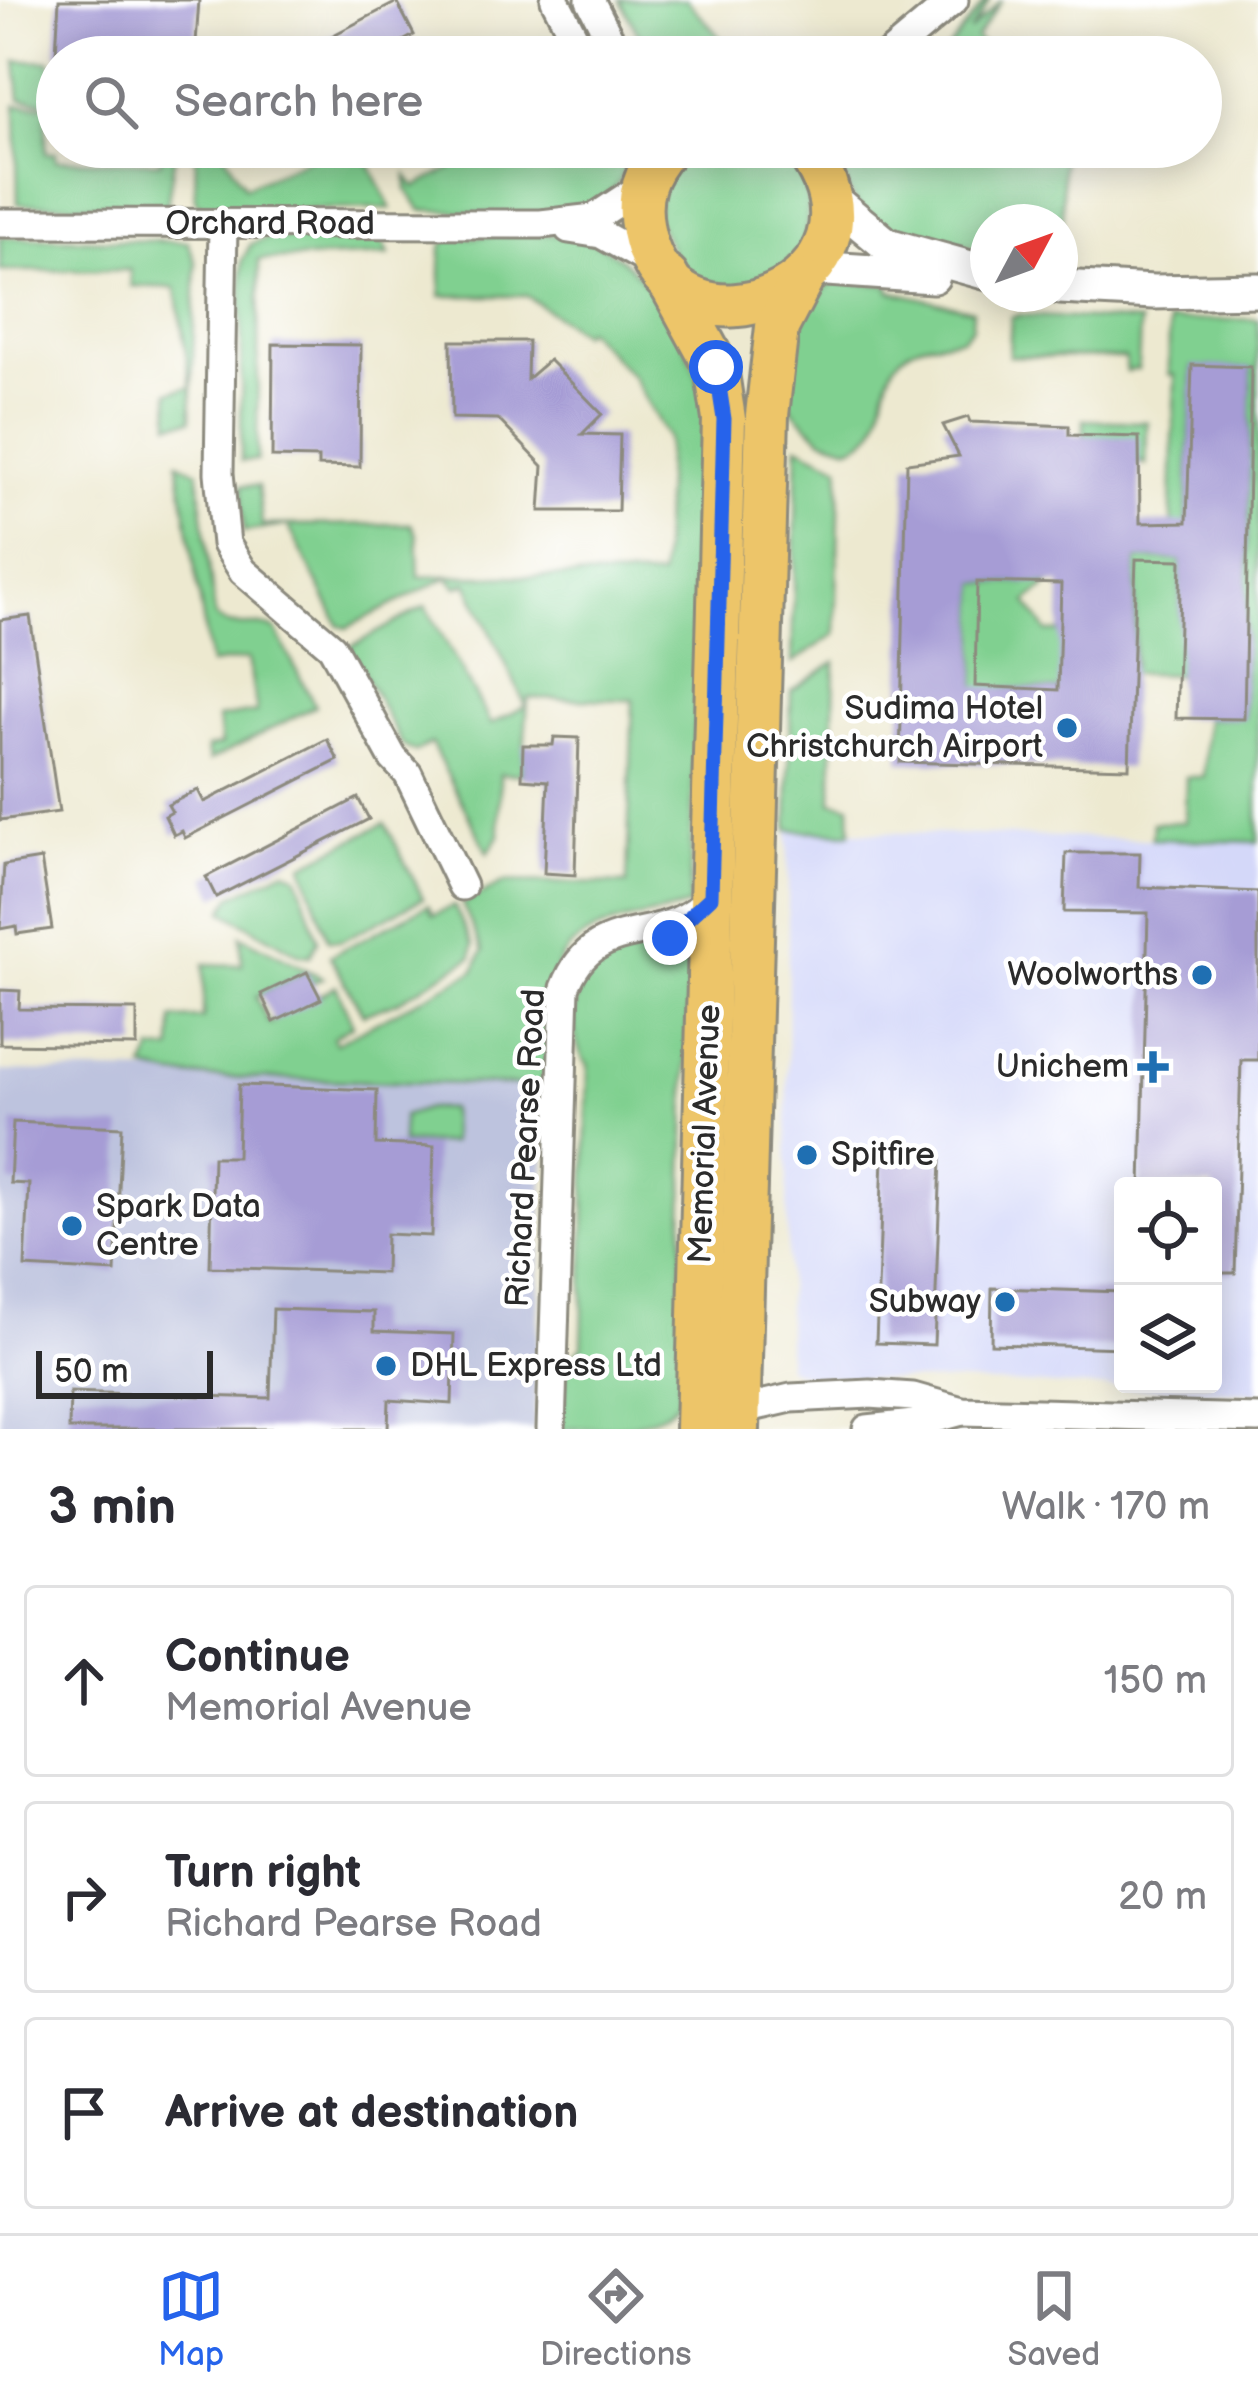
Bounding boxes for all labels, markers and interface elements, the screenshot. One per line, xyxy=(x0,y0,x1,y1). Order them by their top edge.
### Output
search box xyxy=(36,36,1222,168)
icon: search xyxy=(78,69,144,135)
text: Search here xyxy=(174,75,423,130)
street label: Orchard Road xyxy=(165,204,375,244)
north arrow xyxy=(970,204,1078,312)
route start xyxy=(689,340,743,394)
place label: Sudima Hotel Christchurch Airport xyxy=(746,689,1043,767)
marker: Sudima Hotel Christchurch Airport xyxy=(1054,715,1080,741)
route end xyxy=(643,911,697,965)
place label: Woolworths xyxy=(1007,955,1178,995)
marker: Woolworths xyxy=(1189,962,1215,988)
street label: Richard Pearse Road xyxy=(498,988,554,1308)
street label: Memorial Avenue xyxy=(680,1004,730,1264)
place label: Unichem xyxy=(996,1047,1129,1087)
marker: Unichem xyxy=(1140,1054,1166,1080)
place label: Spitfire xyxy=(831,1135,935,1175)
marker: Spitfire xyxy=(794,1142,820,1168)
map controls xyxy=(1114,1177,1222,1393)
button: locate xyxy=(1114,1177,1222,1285)
place label: Spark Data Centre xyxy=(96,1187,261,1265)
marker: Spark Data Centre xyxy=(59,1213,85,1239)
place label: Subway xyxy=(869,1282,981,1322)
button: layers xyxy=(1114,1285,1222,1393)
marker: Subway xyxy=(992,1289,1018,1315)
scale bar xyxy=(36,1345,213,1398)
place label: DHL Express Ltd xyxy=(410,1346,662,1386)
text: 50 m xyxy=(54,1352,129,1392)
marker: DHL Express Ltd xyxy=(373,1353,399,1379)
text: 3 min xyxy=(48,1477,176,1538)
text: Walk · 170 m xyxy=(1001,1484,1210,1531)
text: Continue xyxy=(165,1630,350,1685)
icon: ahead xyxy=(51,1648,117,1714)
text: 150 m xyxy=(1104,1658,1207,1705)
text: Memorial Avenue xyxy=(165,1685,472,1732)
text: Turn right xyxy=(165,1846,361,1901)
icon: right xyxy=(51,1864,117,1930)
text: 20 m xyxy=(1118,1874,1207,1921)
text: Richard Pearse Road xyxy=(165,1901,542,1948)
icon: arrive xyxy=(51,2080,117,2146)
text: Arrive at destination xyxy=(165,2086,578,2141)
tab: Map xyxy=(158,2263,224,2375)
tab: Directions xyxy=(540,2263,692,2375)
tab: Saved xyxy=(1007,2263,1100,2375)

